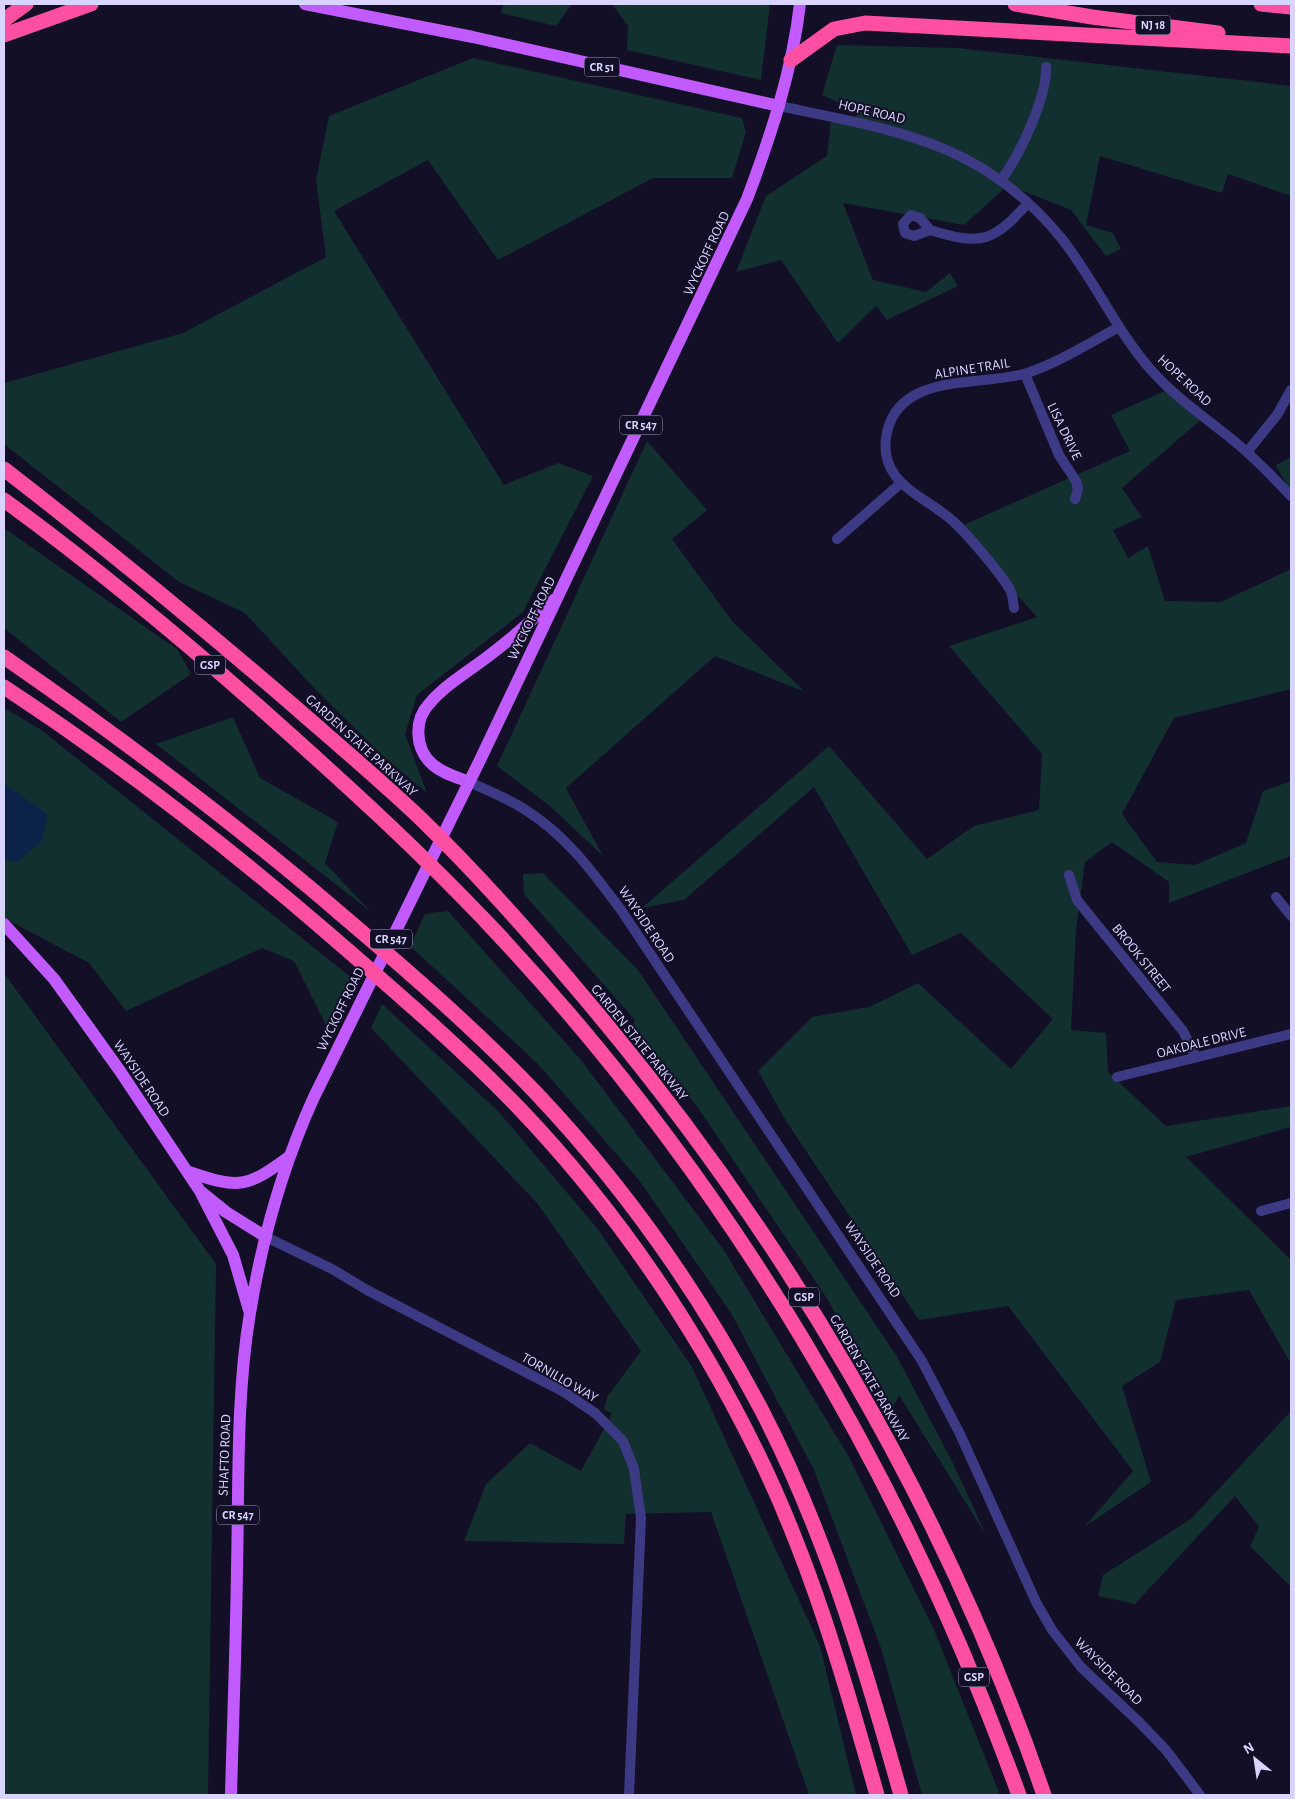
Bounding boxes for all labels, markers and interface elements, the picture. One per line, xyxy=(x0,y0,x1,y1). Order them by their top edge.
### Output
road number: NJ 18 xyxy=(1136,16,1170,34)
road number: CR 51 xyxy=(584,58,620,76)
street label: HOPE ROAD xyxy=(837,98,906,126)
street label: WYCKOFF ROAD xyxy=(681,209,732,298)
street label: HOPE ROAD xyxy=(1155,352,1214,409)
street label: ALPINE TRAIL xyxy=(934,356,1011,382)
street label: LISA DRIVE xyxy=(1044,401,1084,462)
road number: CR 547 xyxy=(620,416,662,434)
street label: WYCKOFF ROAD xyxy=(506,575,558,662)
road number: GSP xyxy=(195,656,225,674)
street label: GARDEN STATE PARKWAY xyxy=(303,692,420,800)
street label: WAYSIDE ROAD xyxy=(615,884,677,965)
street label: BROOK STREET xyxy=(1109,921,1173,996)
road number: CR 547 xyxy=(370,930,412,949)
street label: WYCKOFF ROAD xyxy=(315,966,367,1053)
street label: GARDEN STATE PARKWAY xyxy=(588,982,691,1104)
street label: OAKDALE DRIVE xyxy=(1155,1025,1247,1061)
street label: WAYSIDE ROAD xyxy=(110,1038,172,1119)
street label: WAYSIDE ROAD xyxy=(841,1219,903,1300)
road number: GSP xyxy=(789,1288,819,1306)
street label: GARDEN STATE PARKWAY xyxy=(827,1312,912,1445)
street label: TORNILLO WAY xyxy=(519,1350,601,1406)
street label: SHAFTO ROAD xyxy=(217,1414,233,1496)
road number: CR 547 xyxy=(217,1506,259,1524)
street label: WAYSIDE ROAD xyxy=(1072,1635,1145,1708)
road number: GSP xyxy=(959,1668,989,1686)
north arrow xyxy=(1230,1734,1280,1784)
text: N xyxy=(1241,1740,1257,1757)

